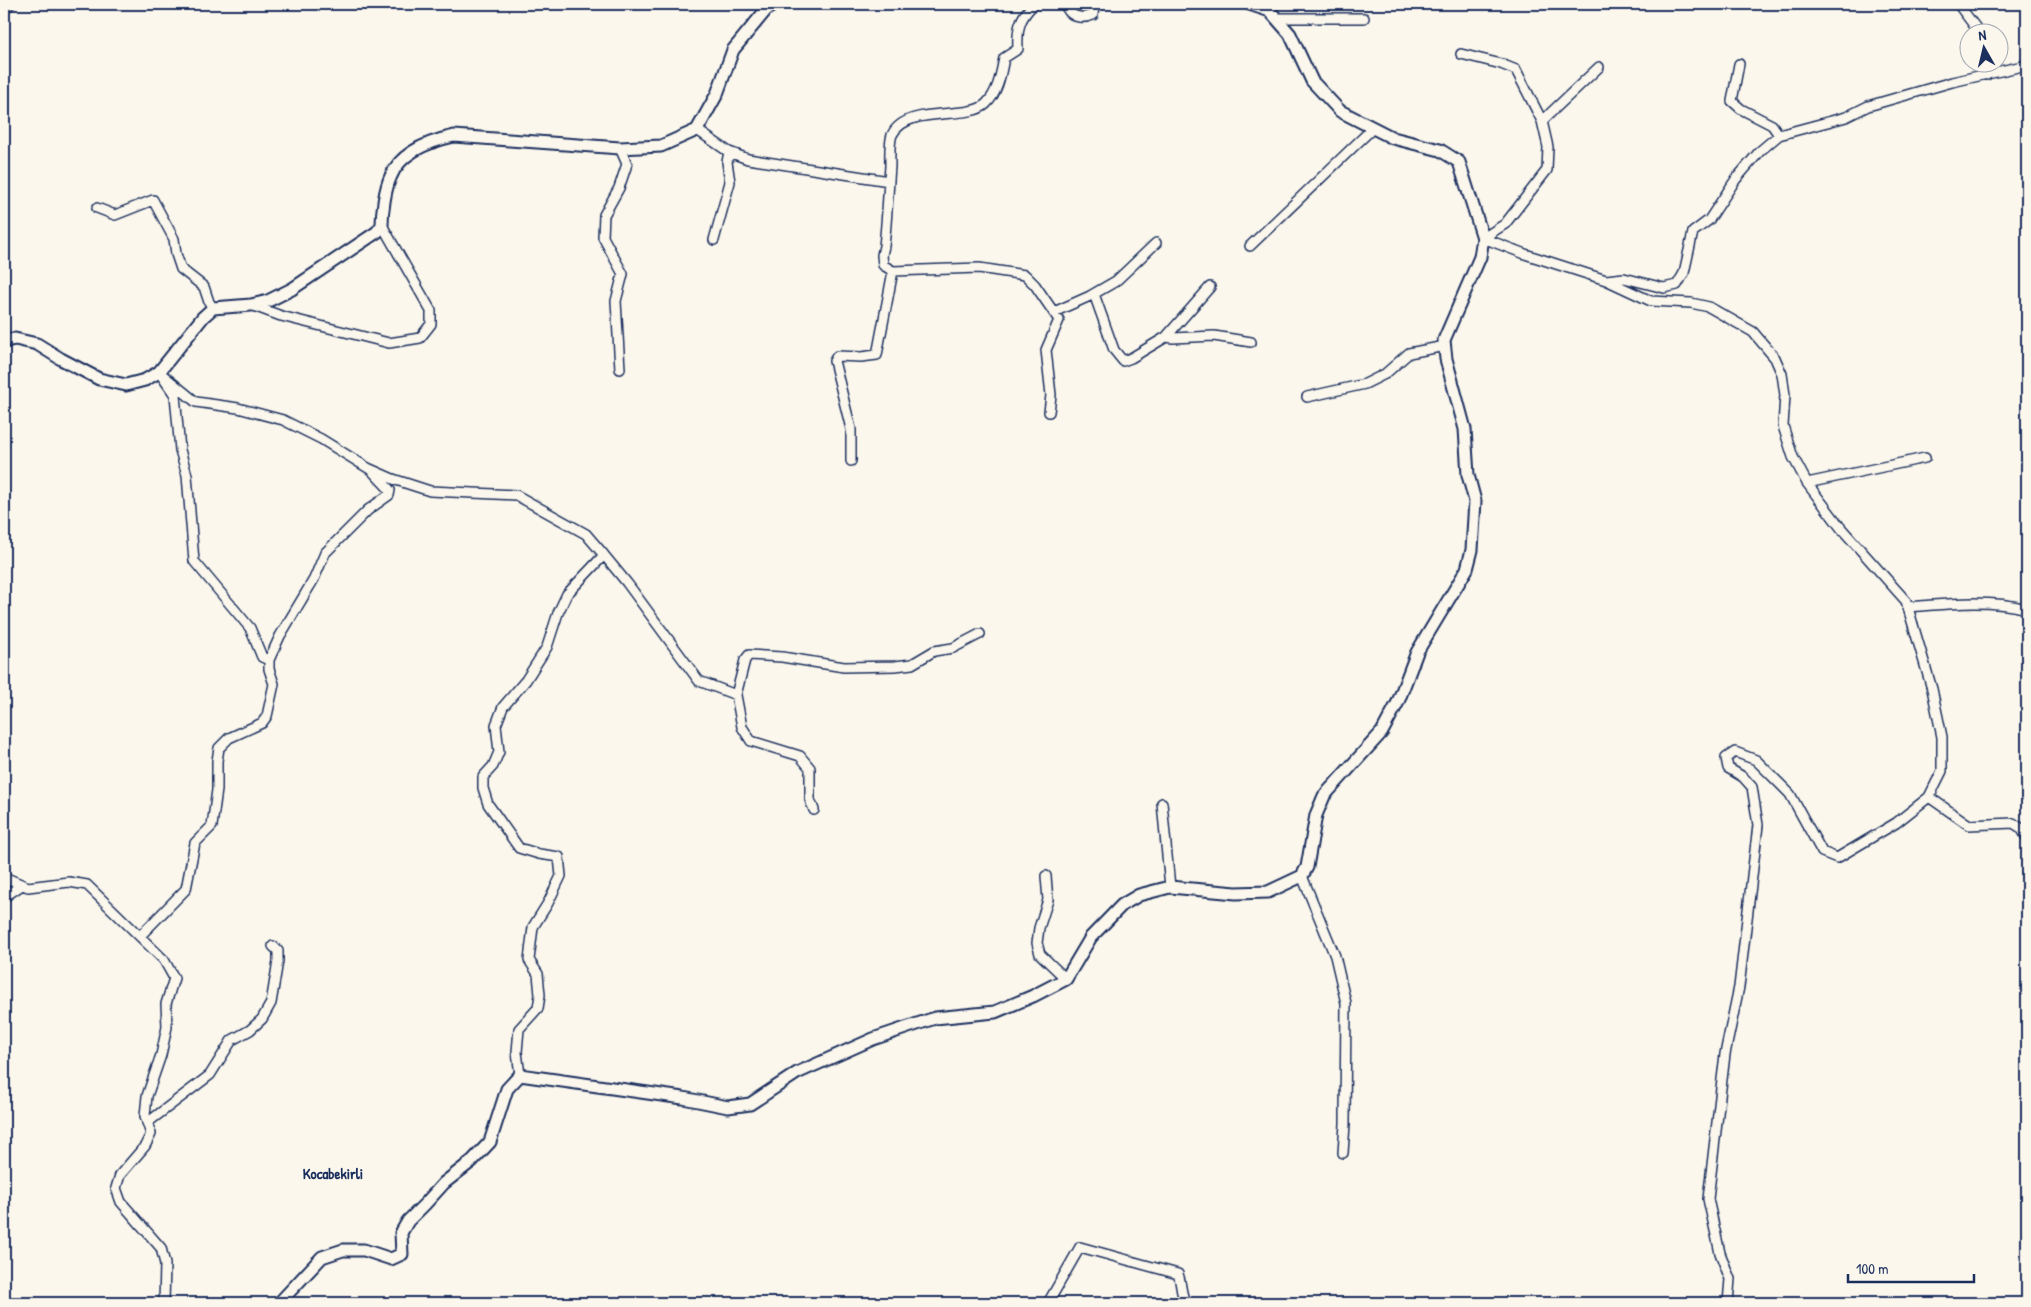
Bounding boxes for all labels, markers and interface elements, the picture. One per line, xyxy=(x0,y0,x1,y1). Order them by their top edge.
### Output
north arrow xyxy=(1958,22,2008,72)
text: N xyxy=(1977,25,1988,45)
district label: Kocabekirli xyxy=(303,1163,363,1184)
scale bar xyxy=(1848,1252,1975,1284)
text: 100 m xyxy=(1856,1258,1889,1279)

